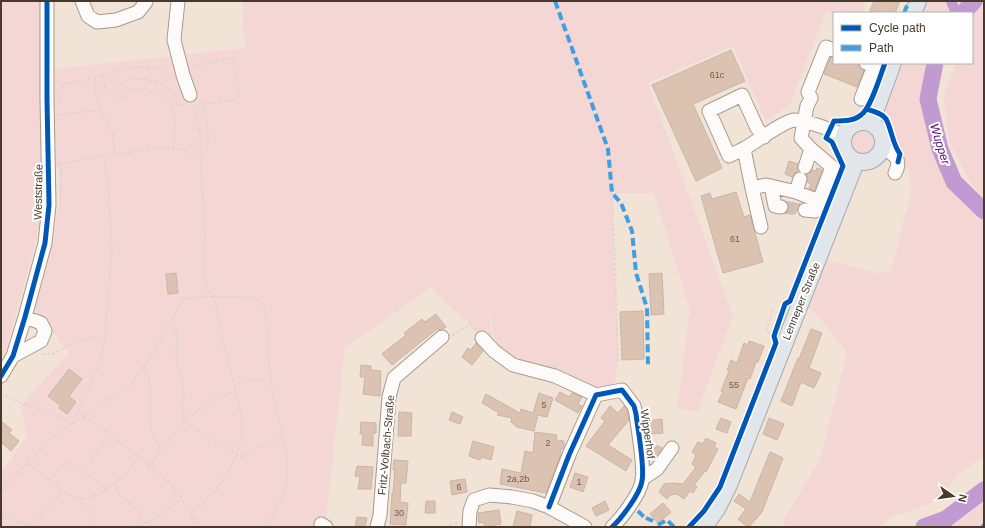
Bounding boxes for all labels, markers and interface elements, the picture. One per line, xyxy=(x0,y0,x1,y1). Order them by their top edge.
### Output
legend xyxy=(833,12,973,64)
text: Cycle path xyxy=(869,21,926,35)
text: Path xyxy=(869,41,894,55)
house number: 61c xyxy=(710,70,725,80)
water label: Wupper xyxy=(927,122,953,167)
street label: Weststraße xyxy=(32,164,44,220)
house number: 61 xyxy=(730,234,740,244)
street label: Lenneper Straße xyxy=(780,260,822,342)
house number: 55 xyxy=(729,380,739,390)
street label: Fritz-Volbach-Straße xyxy=(376,394,396,496)
house number: 5 xyxy=(541,400,547,410)
street label: Wipperhof xyxy=(639,408,658,461)
house number: 2 xyxy=(545,438,551,448)
house number: 2a,2b xyxy=(507,474,529,484)
north arrow xyxy=(933,476,973,516)
house number: 1 xyxy=(576,477,582,487)
house number: 6 xyxy=(456,482,462,492)
text: N xyxy=(956,493,969,504)
house number: 30 xyxy=(394,508,404,518)

